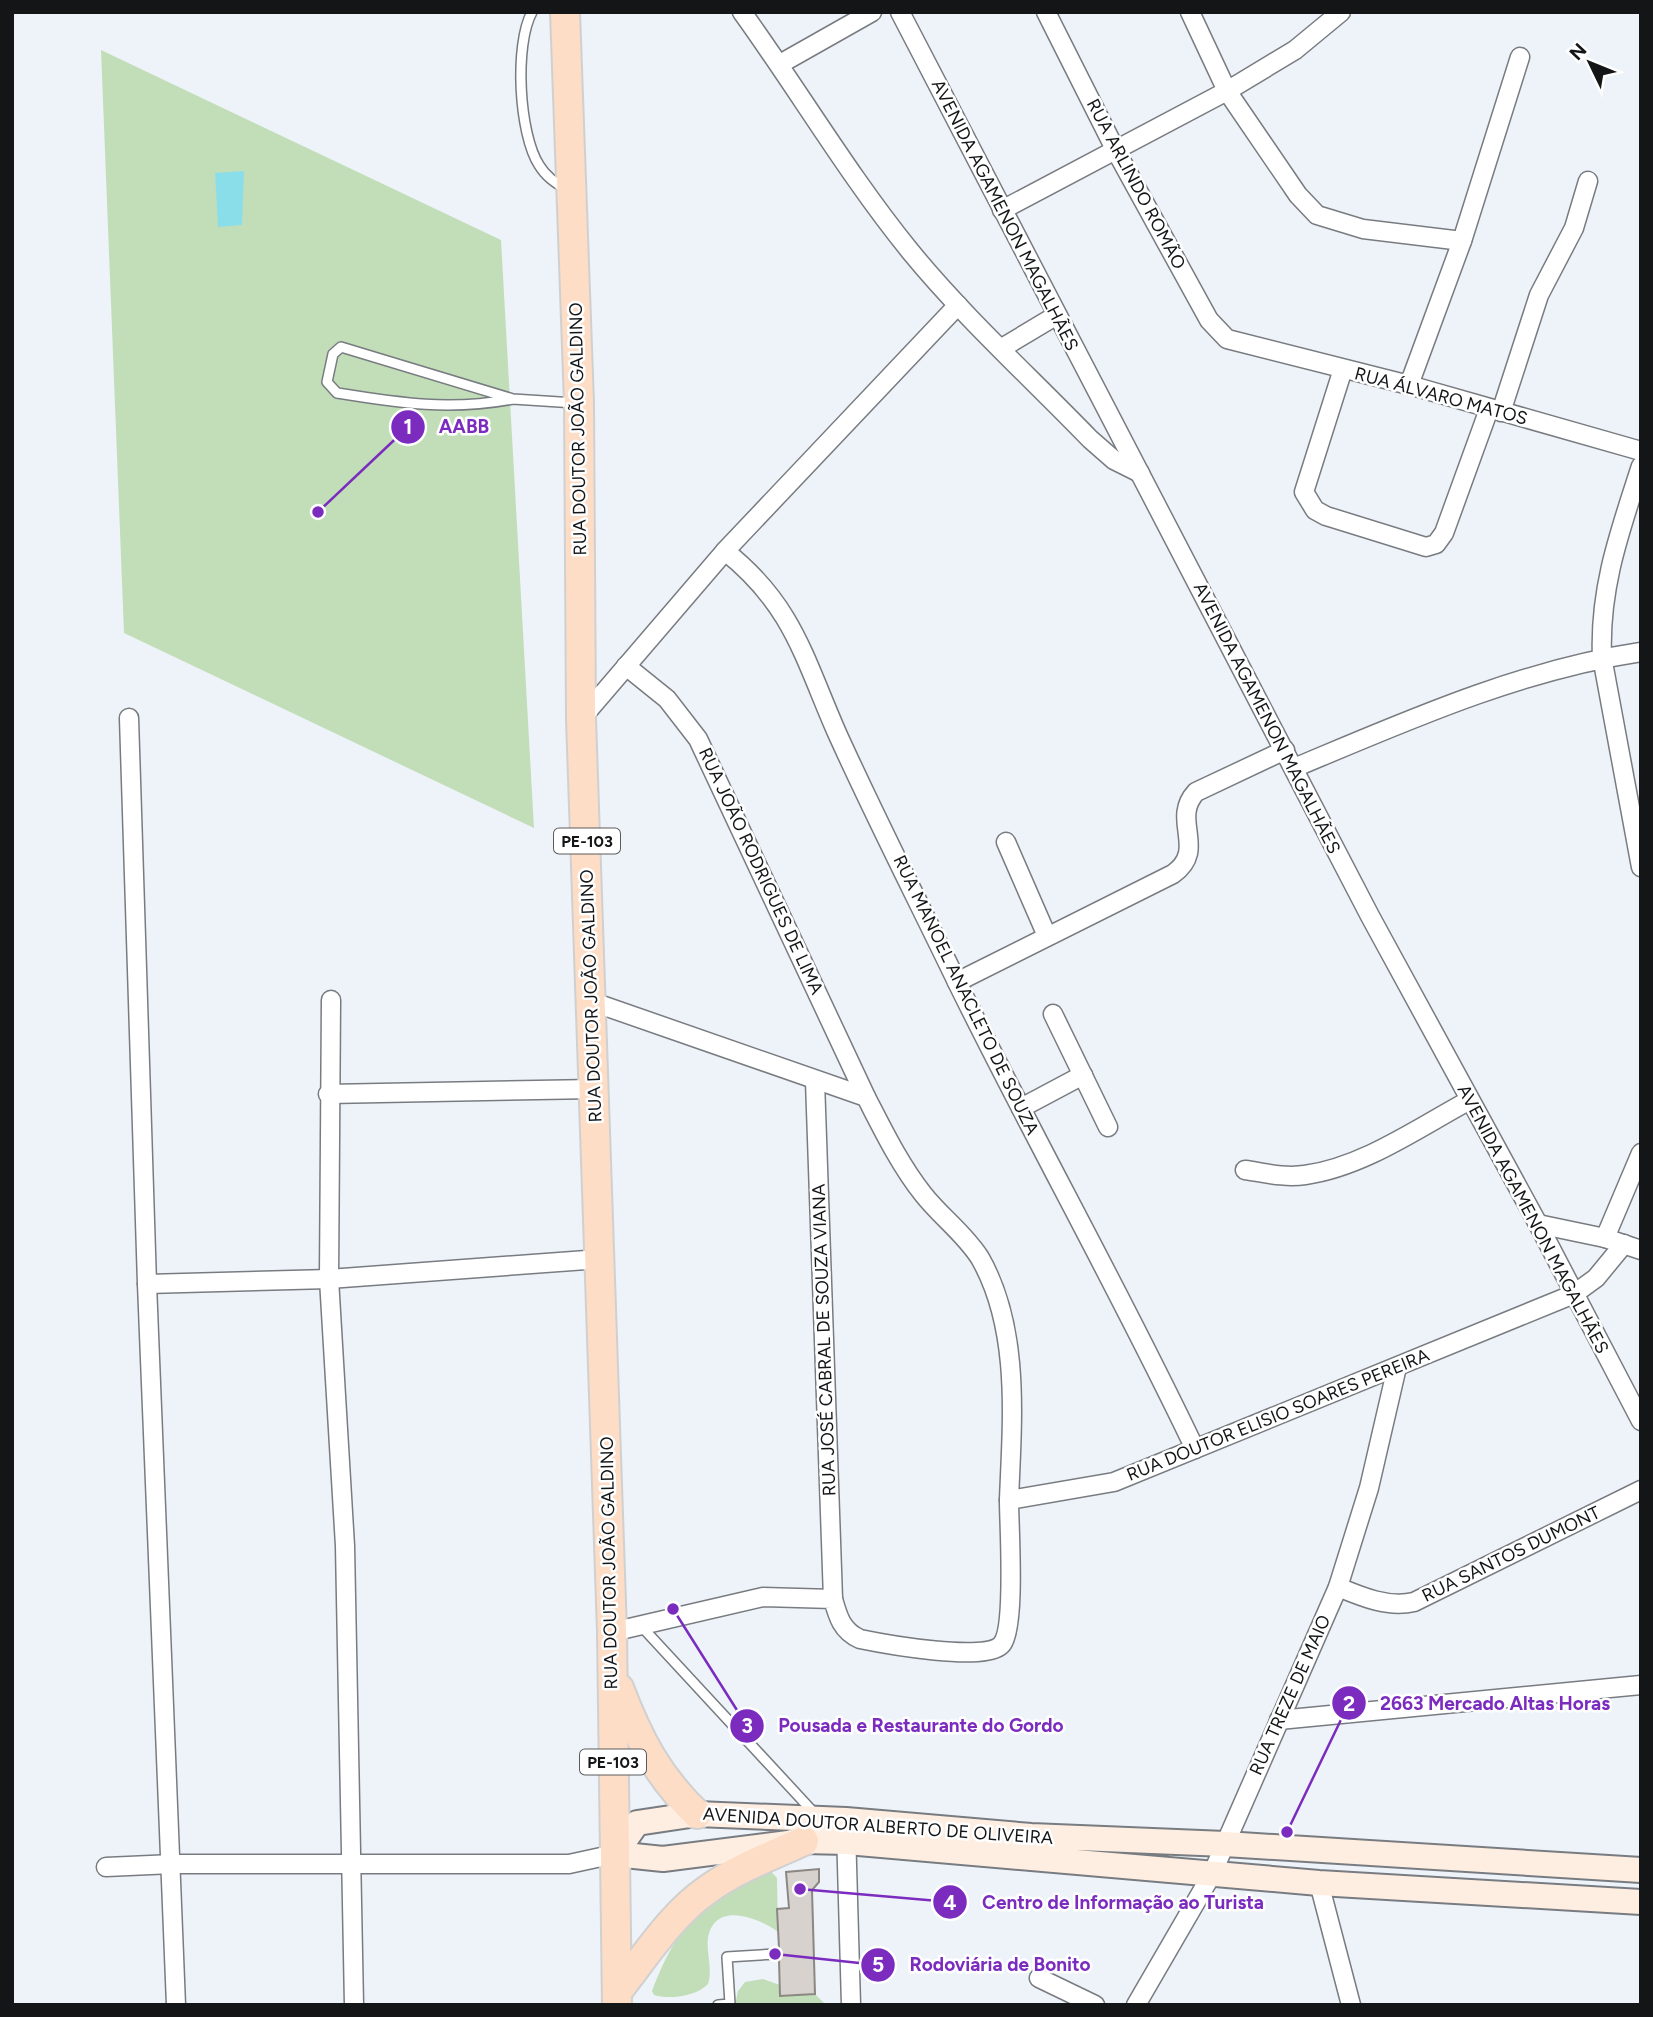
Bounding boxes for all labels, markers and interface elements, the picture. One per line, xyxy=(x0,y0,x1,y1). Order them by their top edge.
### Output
north arrow xyxy=(1555,28,1625,98)
text: N xyxy=(1565,39,1591,65)
street label: AVENIDA AGAMENON MAGALHÃES xyxy=(927,76,1083,354)
street label: RUA ARLINDO ROMÃO xyxy=(1082,95,1190,273)
street label: RUA DOUTOR JOÃO GALDINO xyxy=(565,302,591,556)
street label: RUA ÁLVARO MATOS xyxy=(1352,362,1530,430)
callout: AABB xyxy=(390,407,504,447)
text: 1 xyxy=(404,414,412,439)
text: AABB xyxy=(439,415,489,438)
street label: AVENIDA AGAMENON MAGALHÃES xyxy=(1189,579,1345,857)
street label: RUA JOÃO RODRIGUES DE LIMA xyxy=(694,744,828,998)
road number: PE-103 xyxy=(554,828,620,854)
street label: RUA MANOEL ANACLETO DE SOUZA xyxy=(888,851,1044,1139)
street label: RUA DOUTOR JOÃO GALDINO xyxy=(576,869,606,1123)
street label: AVENIDA AGAMENON MAGALHÃES xyxy=(1453,1081,1613,1357)
street label: RUA JOSÉ CABRAL DE SOUZA VIANA xyxy=(808,1183,840,1497)
street label: RUA DOUTOR ELISIO SOARES PEREIRA xyxy=(1123,1344,1433,1486)
street label: RUA DOUTOR JOÃO GALDINO xyxy=(596,1436,622,1690)
street label: RUA SANTOS DUMONT xyxy=(1418,1501,1604,1607)
street label: RUA TREZE DE MAIO xyxy=(1245,1612,1335,1778)
callout: 2663 Mercado Altas Horas xyxy=(1331,1683,1625,1723)
text: 2 xyxy=(1343,1691,1355,1716)
text: 2663 Mercado Altas Horas xyxy=(1380,1692,1610,1715)
callout: Pousada e Restaurante do Gordo xyxy=(729,1706,1078,1746)
text: 3 xyxy=(741,1713,753,1738)
text: Pousada e Restaurante do Gordo xyxy=(778,1714,1064,1737)
road number: PE-103 xyxy=(580,1750,646,1774)
street label: AVENIDA DOUTOR ALBERTO DE OLIVEIRA xyxy=(702,1803,1054,1849)
callout: Centro de Informação ao Turista xyxy=(933,1882,1278,1922)
text: 4 xyxy=(943,1890,957,1915)
text: Centro de Informação ao Turista xyxy=(982,1891,1264,1914)
callout: Rodoviária de Bonito xyxy=(860,1945,1104,1985)
text: 5 xyxy=(872,1952,884,1977)
text: Rodoviária de Bonito xyxy=(910,1953,1090,1976)

